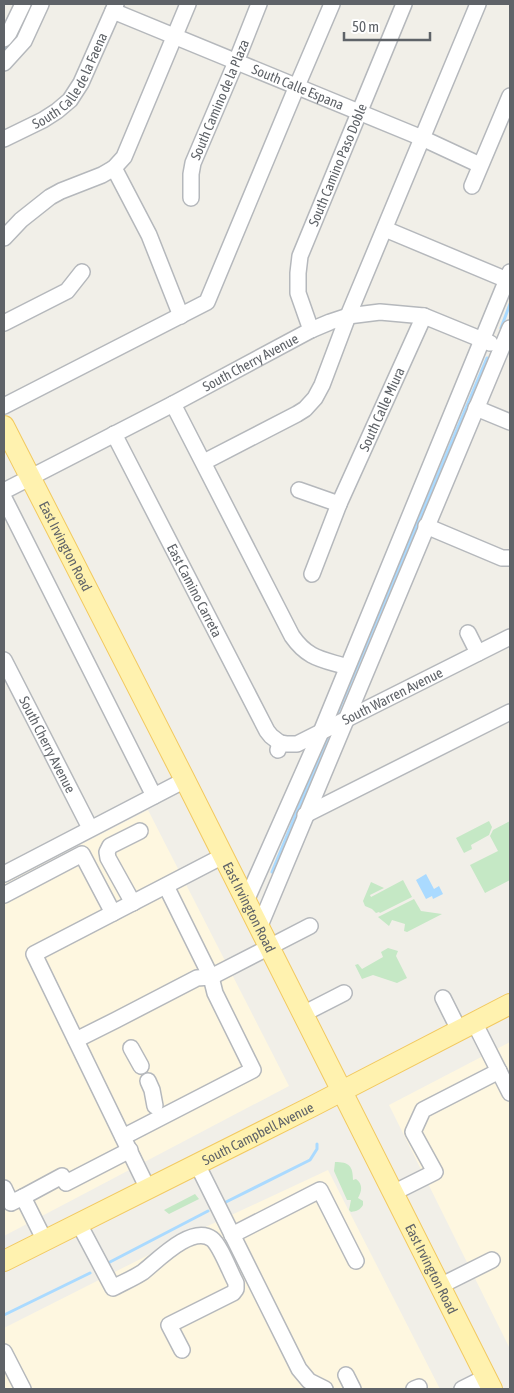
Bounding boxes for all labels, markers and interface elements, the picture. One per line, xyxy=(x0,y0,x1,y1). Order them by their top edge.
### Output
scale bar xyxy=(344,10,430,42)
text: 50 m xyxy=(352,18,379,35)
street label: South Calle de la Faena xyxy=(30,30,110,132)
street label: South Camino de la Plaza xyxy=(187,37,252,162)
street label: South Calle Espana xyxy=(250,61,346,113)
street label: South Camino Paso Doble xyxy=(305,101,370,228)
street label: South Cherry Avenue xyxy=(200,330,301,395)
street label: South Calle Miura xyxy=(356,365,408,454)
street label: East Irvington Road xyxy=(36,499,95,594)
street label: East Camino Carreta xyxy=(164,541,225,640)
street label: South Warren Avenue xyxy=(339,664,445,728)
street label: South Cherry Avenue xyxy=(16,694,79,796)
street label: East Irvington Road xyxy=(220,859,279,955)
street label: South Campbell Avenue xyxy=(199,1099,316,1168)
street label: East Irvington Road xyxy=(402,1221,461,1317)

